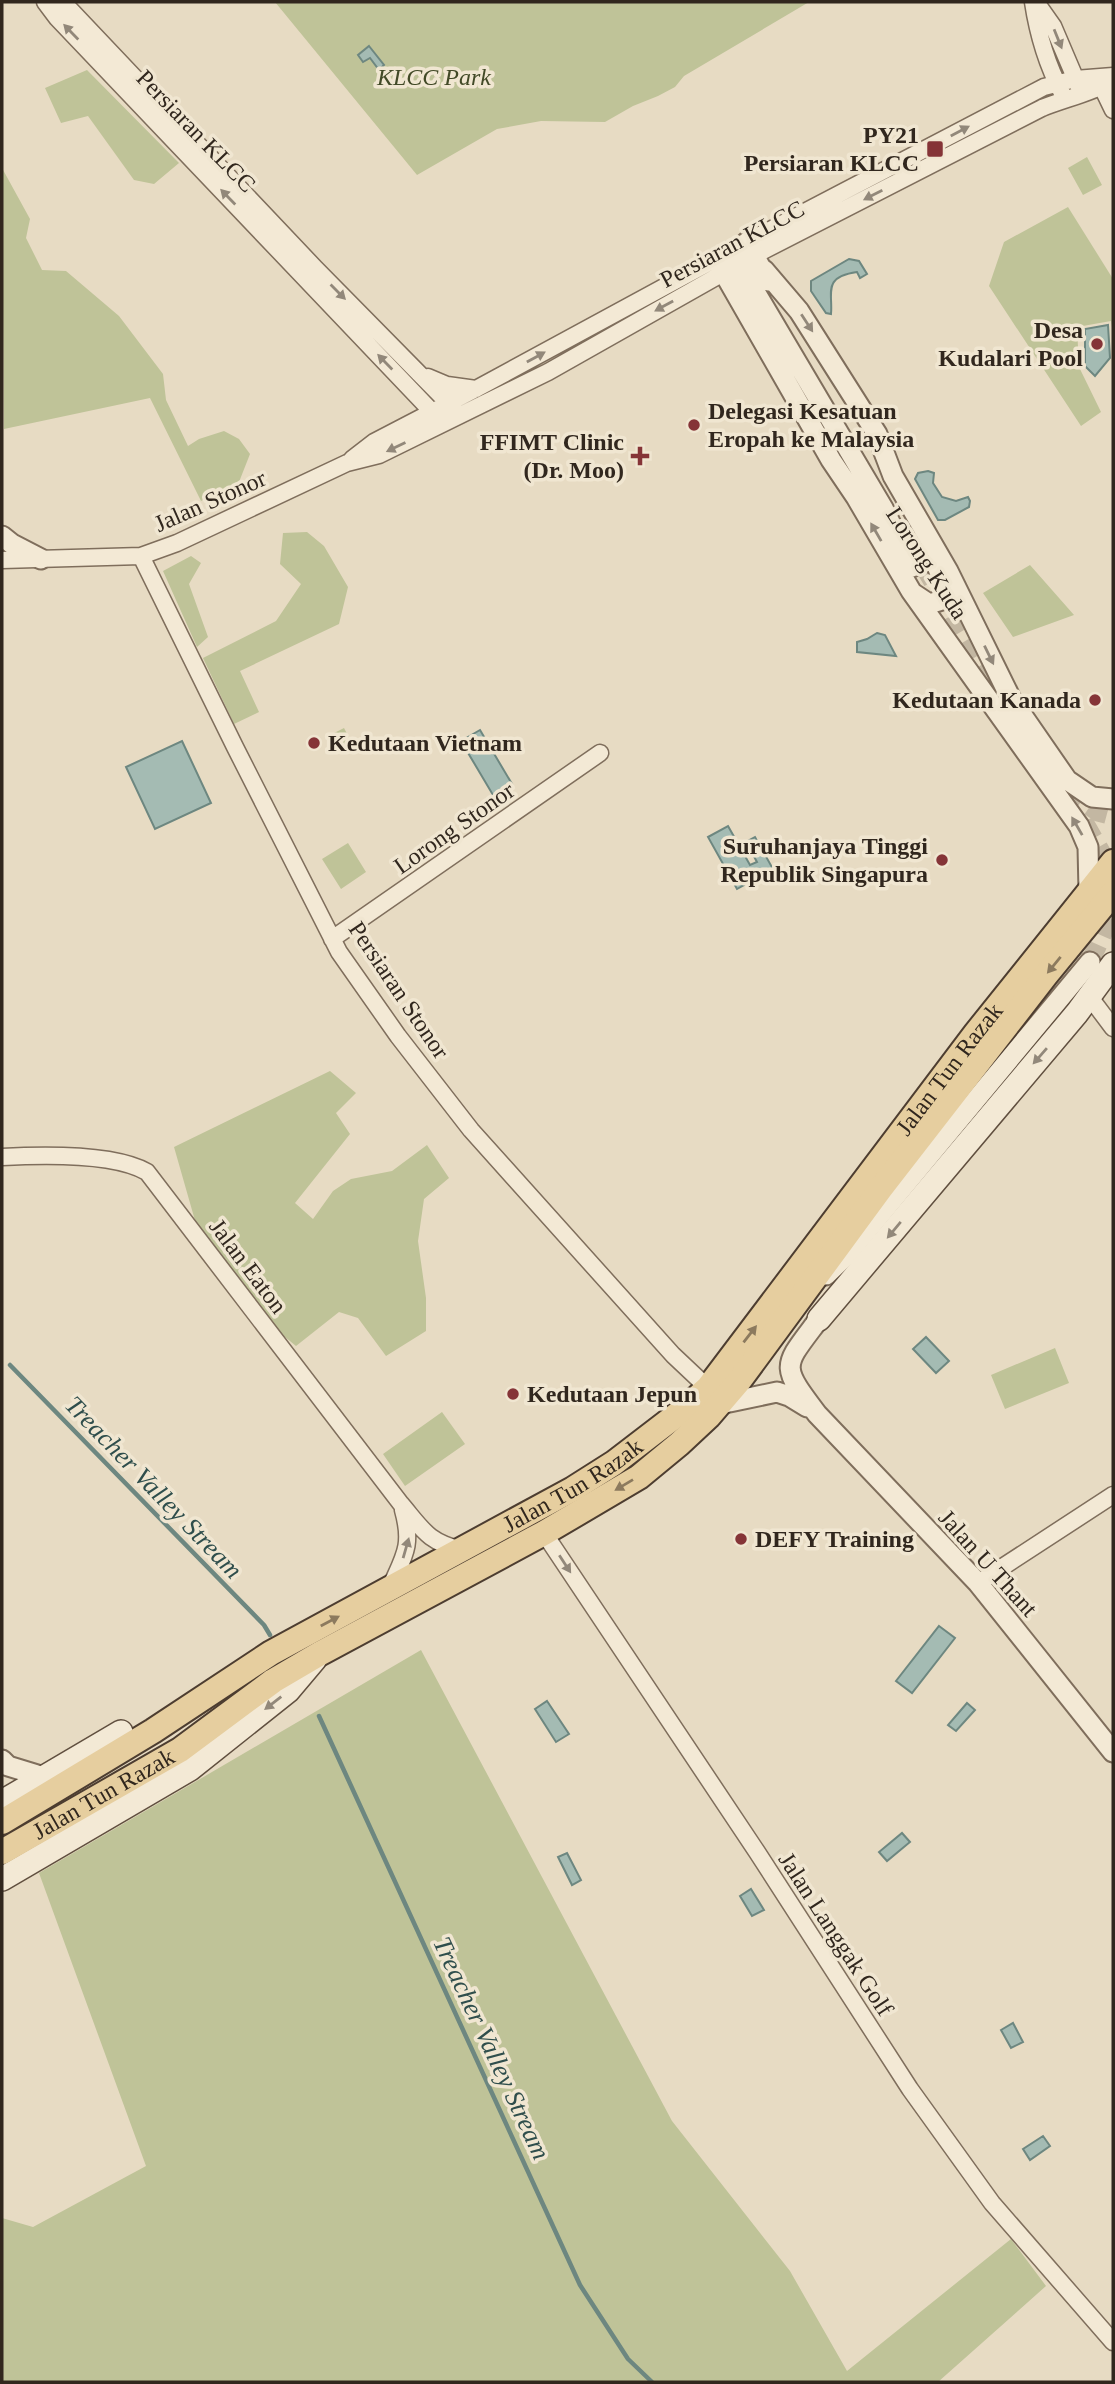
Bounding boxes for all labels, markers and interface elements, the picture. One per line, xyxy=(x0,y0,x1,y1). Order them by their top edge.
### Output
one-way arrow xyxy=(63,24,80,41)
one-way arrow xyxy=(1052,29,1063,50)
park label: KLCC Park xyxy=(376,64,491,90)
street label: Persiaran KLCC xyxy=(131,65,261,197)
place label: PY21 Persiaran KLCC xyxy=(744,122,919,176)
one-way arrow xyxy=(950,125,970,137)
marker: PY21 Persiaran KLCC xyxy=(925,139,945,159)
one-way arrow xyxy=(221,189,237,206)
one-way arrow xyxy=(863,189,883,201)
street label: Persiaran KLCC xyxy=(656,195,808,293)
one-way arrow xyxy=(330,283,347,300)
one-way arrow xyxy=(655,300,674,312)
one-way arrow xyxy=(800,314,814,332)
place label: Desa Kudalari Pool xyxy=(938,317,1083,371)
marker: Desa Kudalari Pool xyxy=(1089,336,1105,352)
one-way arrow xyxy=(526,351,546,362)
one-way arrow xyxy=(377,353,393,371)
place label: Delegasi Kesatuan Eropah ke Malaysia xyxy=(708,398,914,452)
marker: Delegasi Kesatuan Eropah ke Malaysia xyxy=(686,417,702,433)
place label: FFIMT Clinic (Dr. Moo) xyxy=(480,429,624,483)
one-way arrow xyxy=(386,441,406,452)
marker: FFIMT Clinic (Dr. Moo) xyxy=(630,446,650,466)
street label: Jalan Stonor xyxy=(150,465,270,537)
street label: Lorong Kuda xyxy=(881,502,973,624)
one-way arrow xyxy=(870,522,883,541)
one-way arrow xyxy=(984,645,995,665)
place label: Kedutaan Kanada xyxy=(892,687,1081,713)
marker: Kedutaan Kanada xyxy=(1087,692,1103,708)
place label: Kedutaan Vietnam xyxy=(328,730,522,756)
marker: Kedutaan Vietnam xyxy=(306,735,322,751)
street label: Lorong Stonor xyxy=(389,777,519,879)
one-way arrow xyxy=(1071,816,1083,835)
place label: Suruhanjaya Tinggi Republik Singapura xyxy=(721,833,928,887)
marker: Suruhanjaya Tinggi Republik Singapura xyxy=(934,852,950,868)
street label: Persiaran Stonor xyxy=(344,917,454,1063)
one-way arrow xyxy=(1047,955,1062,973)
street label: Jalan Tun Razak xyxy=(891,998,1008,1140)
one-way arrow xyxy=(1032,1047,1048,1065)
street label: Jalan Eaton xyxy=(204,1214,292,1318)
one-way arrow xyxy=(887,1221,902,1238)
one-way arrow xyxy=(742,1325,756,1343)
place label: Kedutaan Jepun xyxy=(527,1381,697,1407)
marker: Kedutaan Jepun xyxy=(505,1386,521,1402)
water label: Treacher Valley Stream xyxy=(59,1390,248,1585)
street label: Jalan Tun Razak xyxy=(498,1433,648,1538)
one-way arrow xyxy=(615,1479,634,1492)
street label: Jalan U Thant xyxy=(933,1504,1043,1622)
place label: DEFY Training xyxy=(755,1526,914,1552)
marker: DEFY Training xyxy=(733,1531,749,1547)
one-way arrow xyxy=(401,1537,411,1558)
one-way arrow xyxy=(558,1555,571,1574)
one-way arrow xyxy=(320,1615,340,1627)
one-way arrow xyxy=(264,1696,282,1710)
street label: Jalan Tun Razak xyxy=(28,1743,179,1845)
street label: Jalan Langgak Golf xyxy=(774,1848,898,2020)
water label: Treacher Valley Stream xyxy=(427,1932,556,2164)

